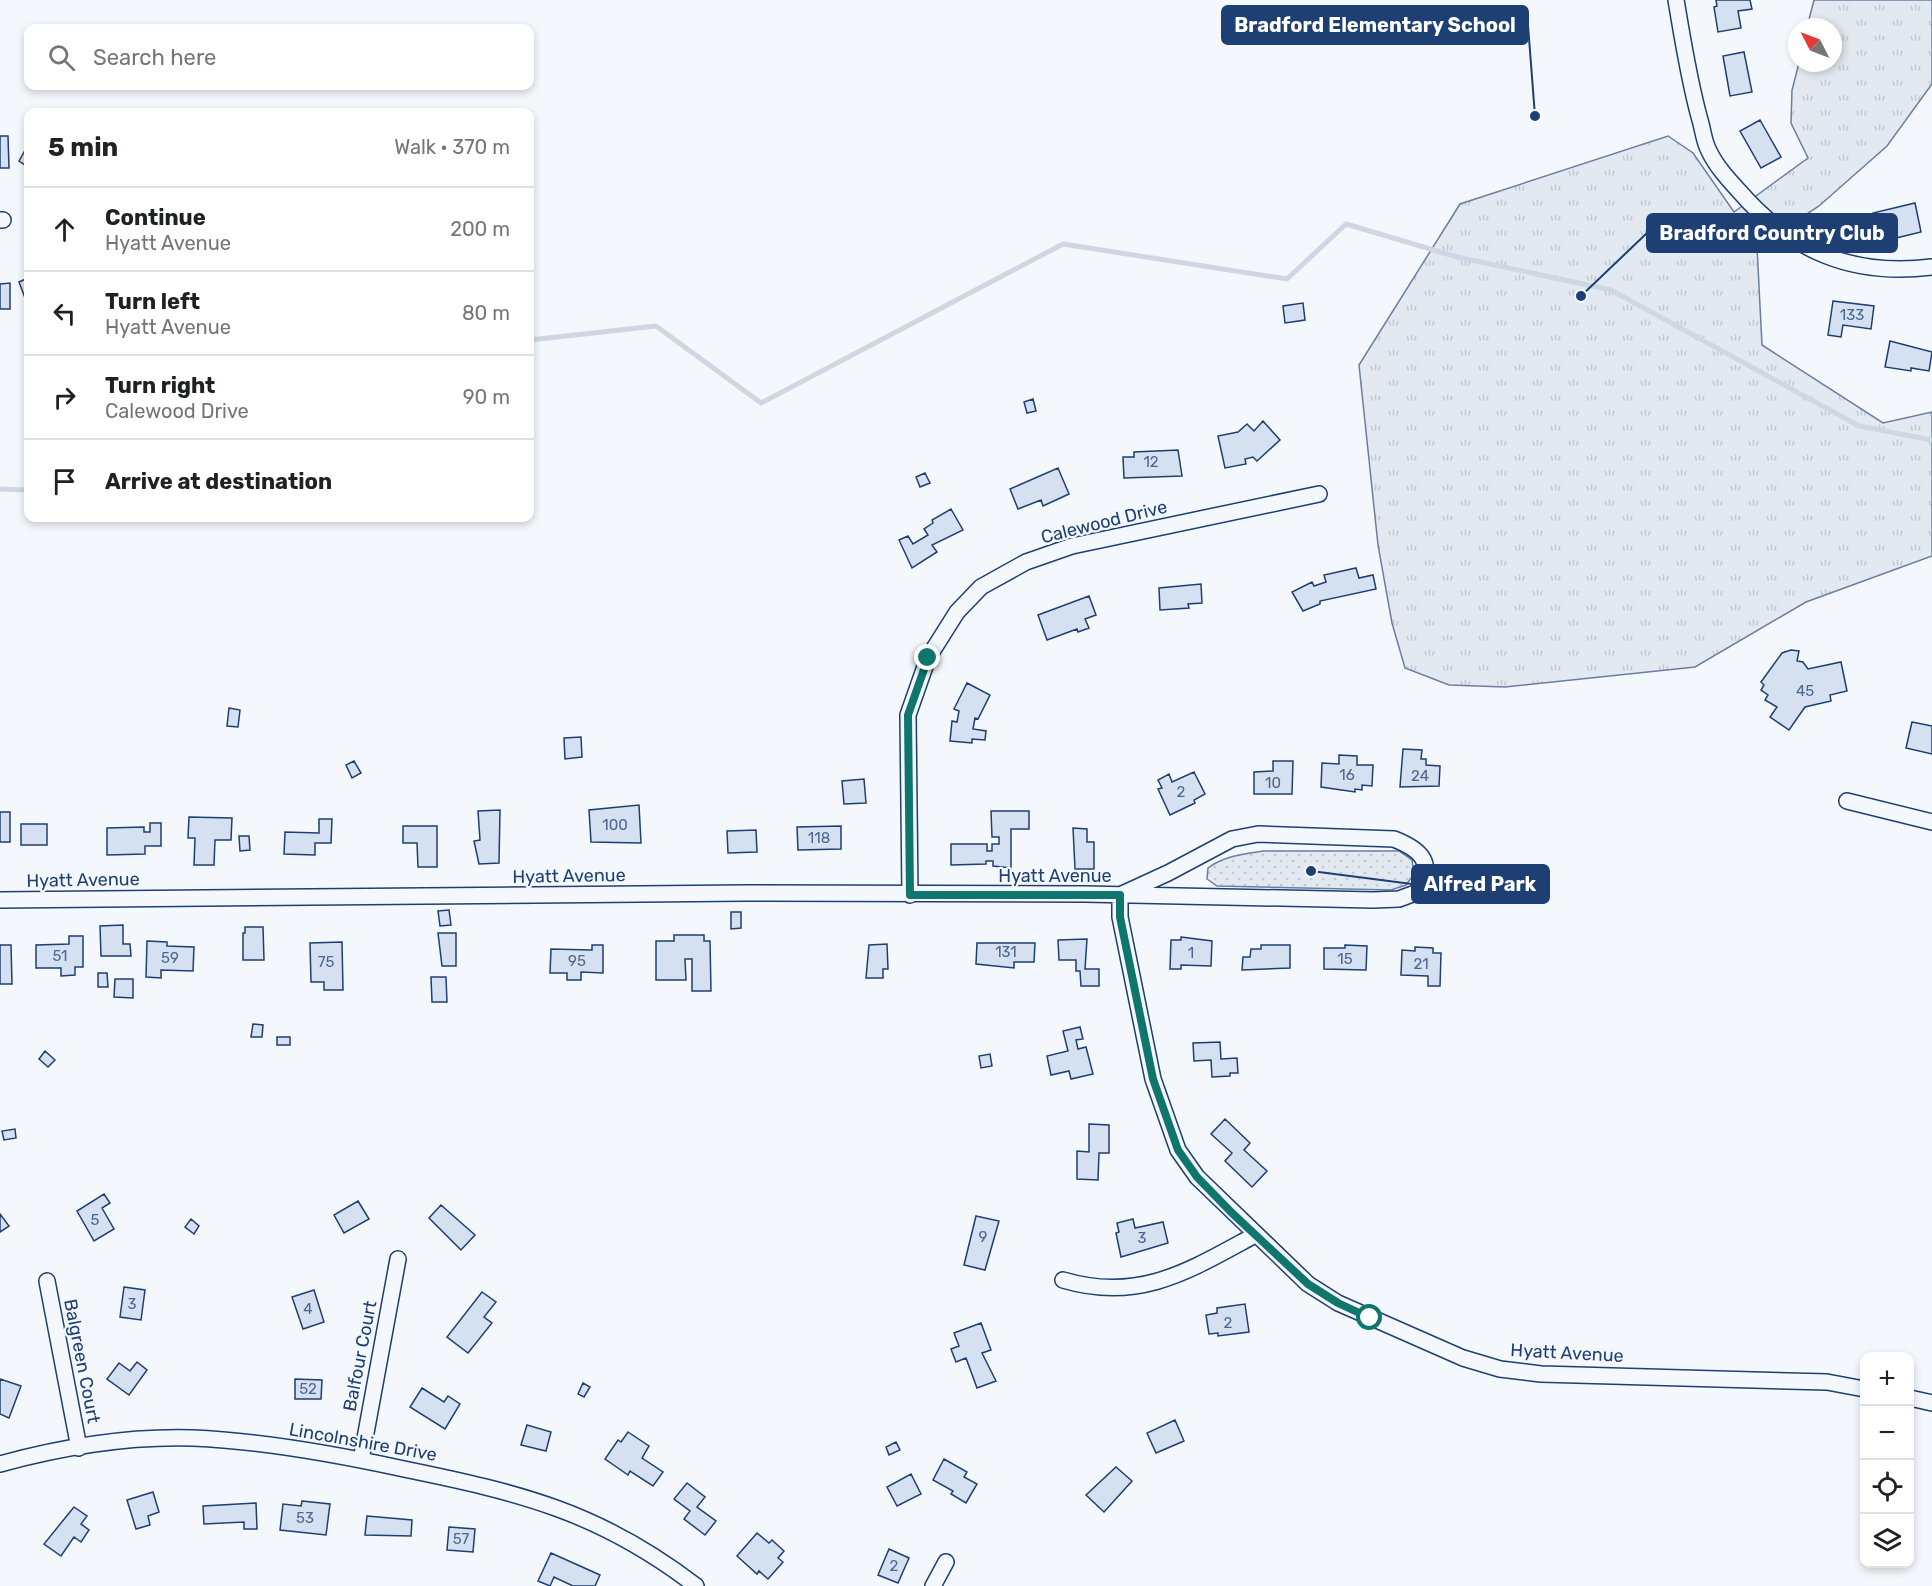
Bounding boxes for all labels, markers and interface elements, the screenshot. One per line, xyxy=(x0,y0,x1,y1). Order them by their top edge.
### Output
callout: Bradford Elementary School xyxy=(1222,6,1528,44)
text: Bradford Elementary School xyxy=(1234,13,1516,37)
north arrow xyxy=(1788,18,1842,72)
search box xyxy=(24,24,534,90)
icon: search xyxy=(45,41,78,74)
text: Search here xyxy=(93,44,216,71)
text: 5 min xyxy=(48,132,118,163)
text: Walk · 370 m xyxy=(394,135,510,159)
text: Continue xyxy=(105,204,206,231)
icon: ahead xyxy=(48,213,81,246)
callout: Bradford Country Club xyxy=(1647,214,1897,252)
text: 200 m xyxy=(450,217,510,241)
text: Bradford Country Club xyxy=(1659,221,1885,245)
text: Hyatt Avenue xyxy=(105,231,231,255)
text: Turn left xyxy=(105,288,200,315)
icon: left xyxy=(48,297,81,330)
text: 80 m xyxy=(462,301,510,325)
house number: 133 xyxy=(1840,306,1864,324)
text: Hyatt Avenue xyxy=(105,315,231,339)
text: Turn right xyxy=(105,372,215,399)
icon: right xyxy=(48,381,81,414)
text: 90 m xyxy=(463,385,510,409)
text: Calewood Drive xyxy=(105,399,249,423)
house number: 12 xyxy=(1143,453,1159,471)
icon: arrive xyxy=(48,465,81,498)
text: Arrive at destination xyxy=(105,468,332,495)
street label: Calewood Drive xyxy=(1039,496,1169,548)
route end xyxy=(914,644,940,670)
house number: 45 xyxy=(1796,682,1814,700)
house number: 16 xyxy=(1339,766,1355,784)
house number: 24 xyxy=(1411,767,1429,785)
house number: 10 xyxy=(1265,774,1281,792)
house number: 2 xyxy=(1177,783,1186,801)
house number: 100 xyxy=(602,816,628,834)
house number: 118 xyxy=(808,829,830,847)
street label: Hyatt Avenue xyxy=(512,864,626,888)
street label: Hyatt Avenue xyxy=(998,865,1112,887)
callout: Alfred Park xyxy=(1412,865,1549,903)
street label: Hyatt Avenue xyxy=(26,868,140,892)
text: Alfred Park xyxy=(1424,872,1537,896)
house number: 131 xyxy=(995,943,1017,961)
house number: 1 xyxy=(1188,944,1194,962)
house number: 51 xyxy=(52,947,68,965)
house number: 59 xyxy=(161,949,179,967)
house number: 15 xyxy=(1337,950,1353,968)
house number: 95 xyxy=(568,952,586,970)
house number: 75 xyxy=(318,953,334,971)
house number: 21 xyxy=(1413,955,1429,973)
house number: 5 xyxy=(91,1211,100,1229)
house number: 9 xyxy=(979,1228,988,1246)
house number: 3 xyxy=(1137,1229,1147,1247)
house number: 3 xyxy=(127,1295,137,1313)
street label: Balgreen Court xyxy=(59,1297,105,1425)
street label: Balfour Court xyxy=(339,1299,381,1413)
house number: 4 xyxy=(303,1300,313,1318)
route start xyxy=(1356,1304,1382,1330)
house number: 2 xyxy=(1224,1314,1233,1332)
street label: Hyatt Avenue xyxy=(1510,1339,1624,1367)
map controls xyxy=(1860,1352,1914,1568)
button: + xyxy=(1860,1352,1914,1406)
house number: 52 xyxy=(299,1380,317,1398)
button: − xyxy=(1860,1406,1914,1460)
street label: Lincolnshire Drive xyxy=(287,1418,439,1466)
button: locate xyxy=(1860,1460,1914,1514)
house number: 53 xyxy=(296,1509,314,1527)
button: layers xyxy=(1860,1514,1914,1568)
house number: 57 xyxy=(453,1530,470,1548)
house number: 2 xyxy=(890,1557,899,1575)

